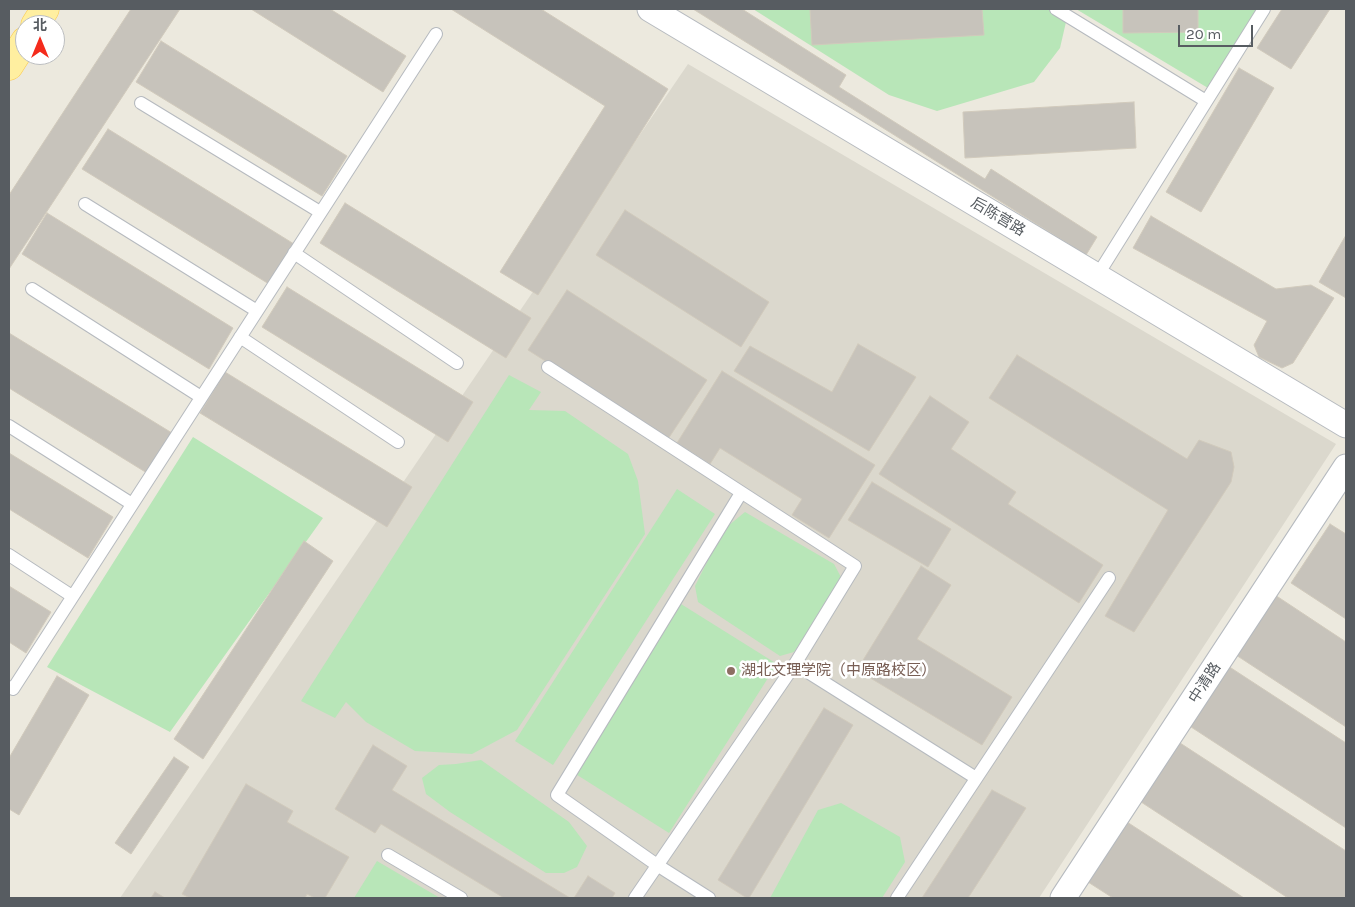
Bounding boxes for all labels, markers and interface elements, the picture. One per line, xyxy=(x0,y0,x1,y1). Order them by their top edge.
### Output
north arrow xyxy=(15,15,65,65)
scale bar xyxy=(1180,15,1255,47)
text: 北 xyxy=(33,17,47,34)
text: 20 m xyxy=(1186,25,1221,43)
street label: 后陈营路 xyxy=(968,194,1028,240)
street label: 中清路 xyxy=(1185,659,1225,707)
place label: 湖北文理学院（中原路校区） xyxy=(741,662,936,680)
marker: 湖北文理学院（中原路校区） xyxy=(725,665,737,677)

